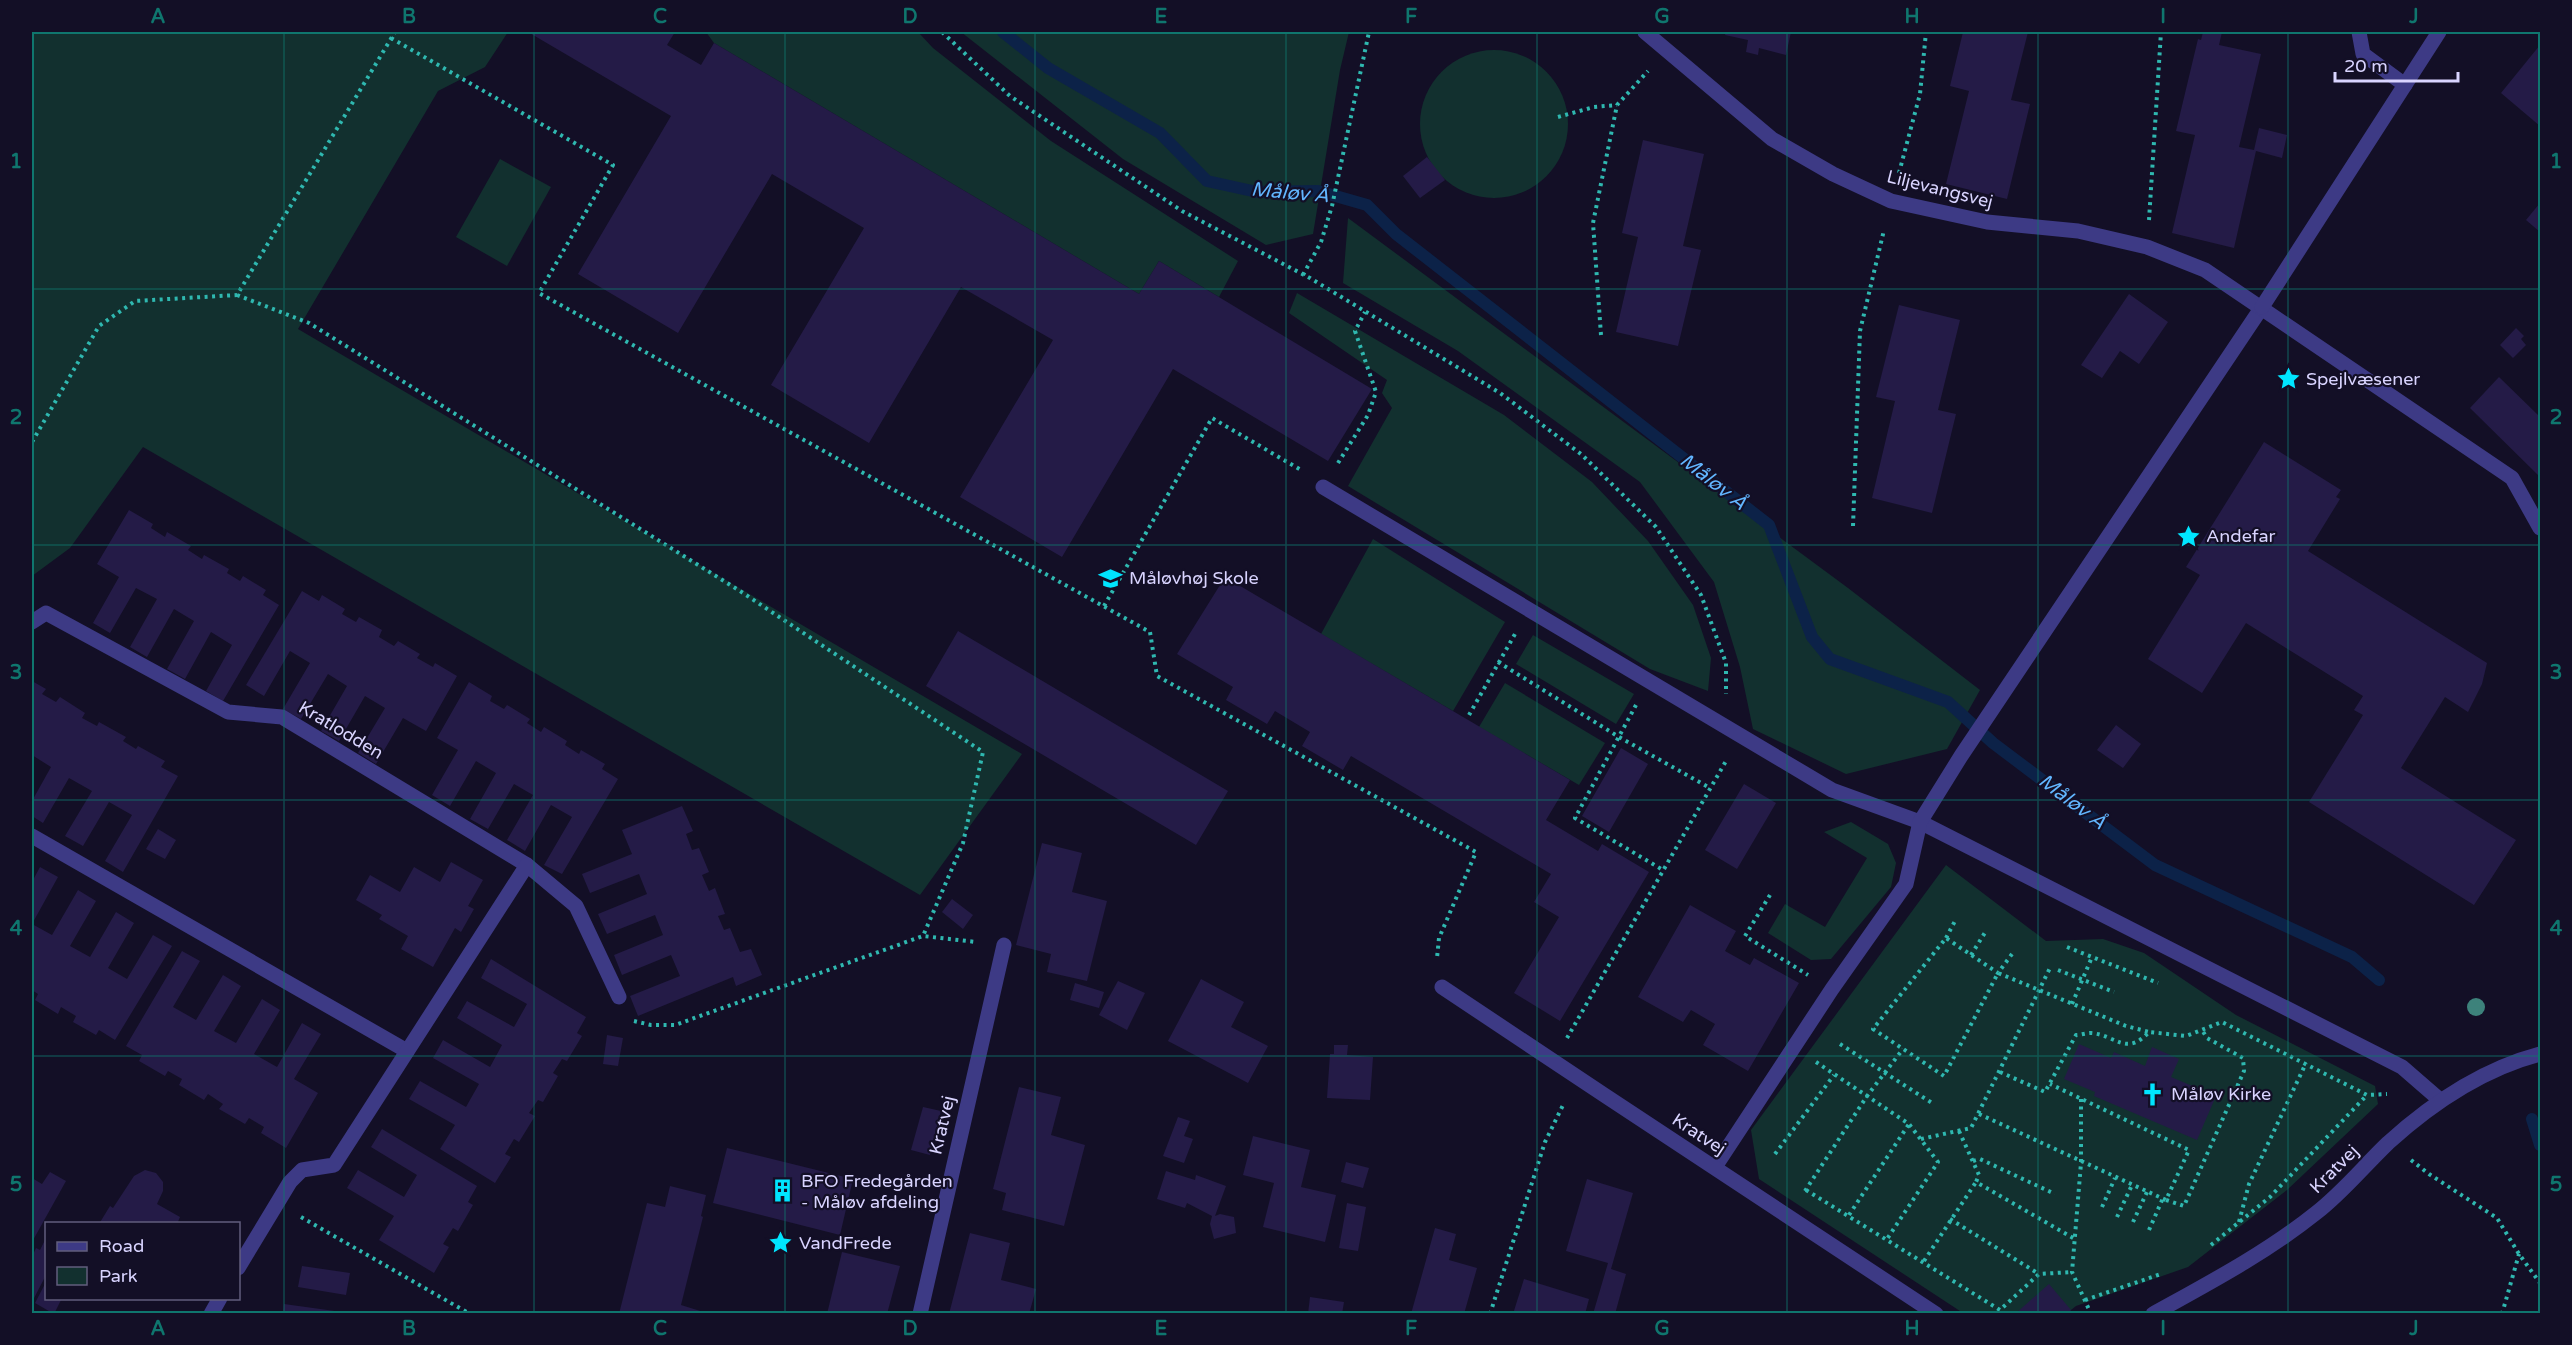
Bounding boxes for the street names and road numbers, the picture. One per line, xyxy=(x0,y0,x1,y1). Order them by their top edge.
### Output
street label: Liljevangsvej xyxy=(1885,165,1995,213)
street label: Kratlodden xyxy=(295,696,387,764)
street label: Kratvej xyxy=(925,1093,959,1157)
street label: Kratvej xyxy=(1668,1108,1730,1160)
street label: Kratvej xyxy=(2305,1140,2363,1198)

